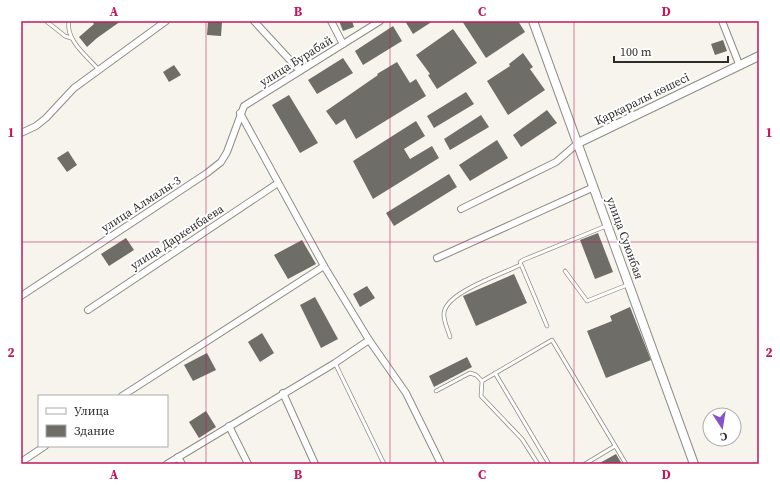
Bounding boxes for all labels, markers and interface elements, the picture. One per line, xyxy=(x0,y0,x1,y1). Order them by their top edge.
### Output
text: A xyxy=(110,3,119,20)
text: B xyxy=(294,3,303,20)
text: C xyxy=(478,3,486,20)
text: D xyxy=(661,3,671,20)
street label: улица Бурабай xyxy=(256,32,336,90)
scale bar xyxy=(614,38,728,64)
text: 100 m xyxy=(620,44,652,60)
street label: Қарқаралы көшесі xyxy=(592,69,692,129)
text: 1 xyxy=(7,124,15,141)
text: 1 xyxy=(765,124,773,141)
street label: улица Алмалы-3 xyxy=(98,172,184,236)
street label: улица Суюнбая xyxy=(603,195,647,281)
street label: улица Даркенбаева xyxy=(127,200,228,273)
text: 2 xyxy=(7,344,15,361)
text: 2 xyxy=(765,344,773,361)
legend xyxy=(38,395,168,447)
text: Улица xyxy=(74,403,110,419)
north arrow xyxy=(702,407,742,447)
text: Здание xyxy=(74,423,115,439)
text: С xyxy=(719,428,729,444)
text: A xyxy=(110,466,119,483)
text: B xyxy=(294,466,303,483)
text: C xyxy=(478,466,486,483)
text: D xyxy=(661,466,671,483)

